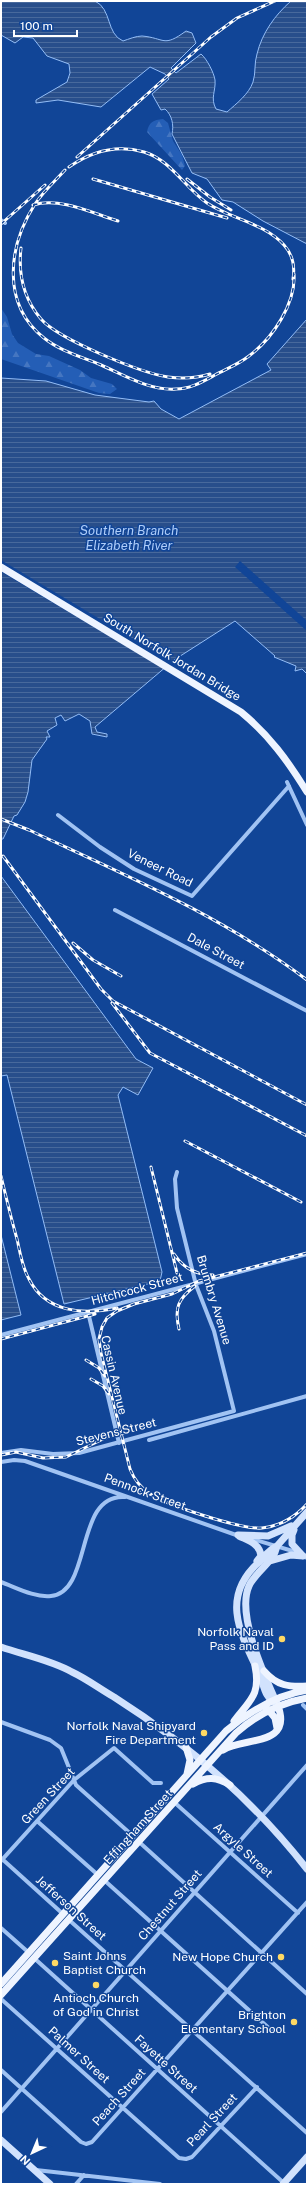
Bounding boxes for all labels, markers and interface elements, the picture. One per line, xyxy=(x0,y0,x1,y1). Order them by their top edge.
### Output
scale bar xyxy=(14,12,77,38)
text: 100 m xyxy=(20,19,53,33)
water label: Southern Branch Elizabeth River xyxy=(80,523,178,553)
street label: South Norfolk Jordan Bridge xyxy=(101,610,244,704)
street label: Veneer Road xyxy=(125,846,195,890)
street label: Dale Street xyxy=(185,930,247,972)
street label: Brumbry Avenue xyxy=(194,1254,234,1347)
street label: Hitchcock Street xyxy=(90,1270,185,1308)
street label: Cassin Avenue xyxy=(98,1334,130,1416)
street label: Stevens Street xyxy=(74,1415,158,1449)
street label: Pennock Street xyxy=(102,1471,188,1513)
place label: Norfolk Naval Pass and ID xyxy=(197,1625,274,1653)
marker: Norfolk Naval Pass and ID xyxy=(277,1634,287,1644)
place label: Norfolk Naval Shipyard Fire Department xyxy=(66,1719,196,1747)
marker: Norfolk Naval Shipyard Fire Department xyxy=(199,1728,209,1738)
street label: Green Street xyxy=(18,1765,78,1827)
street label: Effingham Street xyxy=(101,1786,175,1867)
street label: Argyle Street xyxy=(210,1820,276,1880)
street label: Chestnut Street xyxy=(135,1867,205,1943)
street label: Jefferson Street xyxy=(33,1873,109,1943)
place label: Saint Johns Baptist Church xyxy=(63,1949,146,1977)
place label: New Hope Church xyxy=(172,1950,273,1964)
marker: New Hope Church xyxy=(276,1952,286,1962)
marker: Saint Johns Baptist Church xyxy=(50,1958,60,1968)
marker: Antioch Church of God in Christ xyxy=(91,1980,101,1990)
place label: Antioch Church of God in Christ xyxy=(53,1991,139,2019)
place label: Brighton Elementary School xyxy=(181,2008,286,2036)
marker: Brighton Elementary School xyxy=(289,2017,299,2027)
street label: Palmer Street xyxy=(45,2024,113,2086)
street label: Fayette Street xyxy=(132,2032,200,2096)
street label: Peach Street xyxy=(90,2065,149,2129)
street label: Pearl Street xyxy=(184,2090,240,2149)
north arrow xyxy=(12,2133,52,2173)
text: N xyxy=(18,2153,32,2167)

